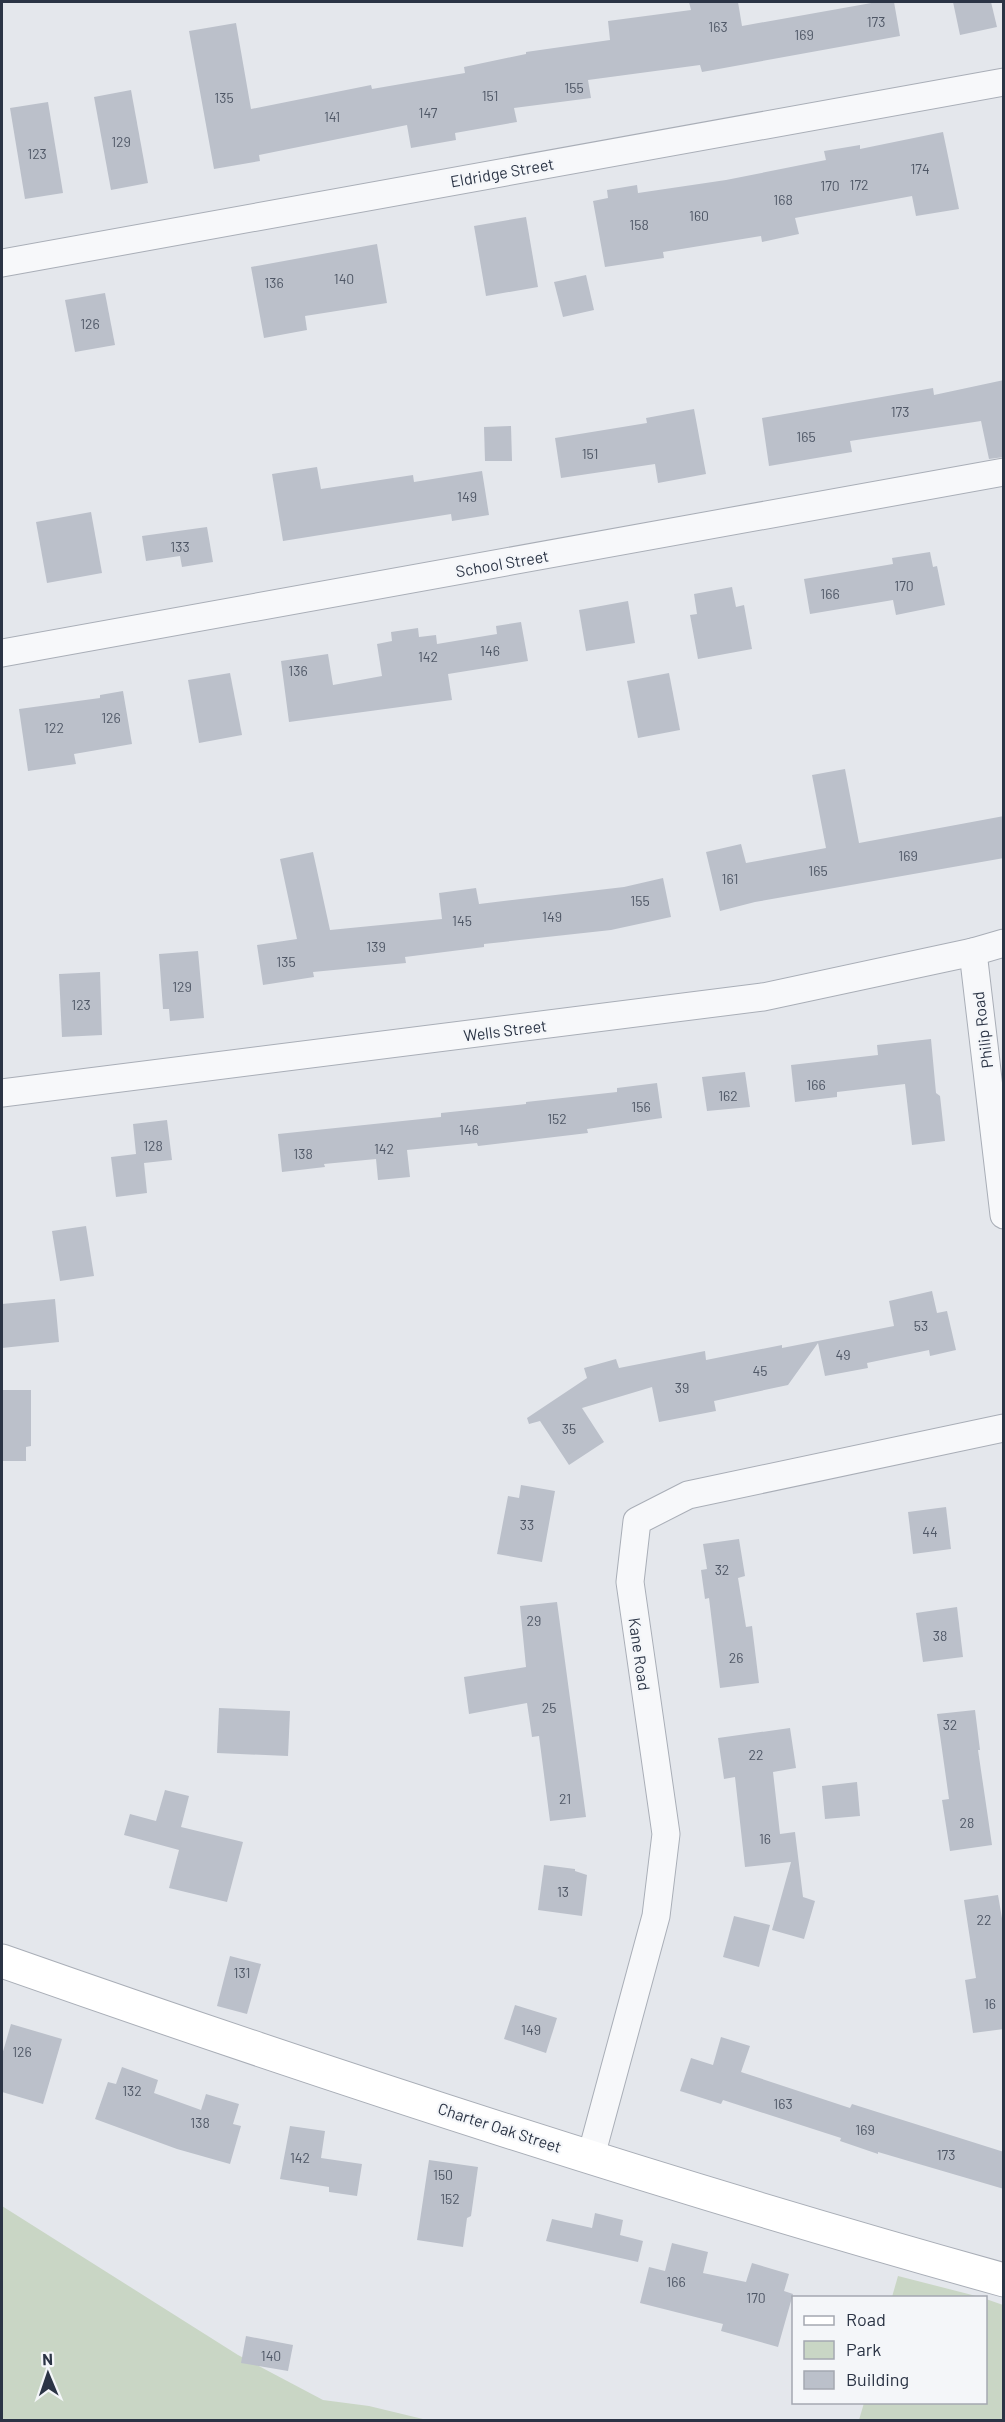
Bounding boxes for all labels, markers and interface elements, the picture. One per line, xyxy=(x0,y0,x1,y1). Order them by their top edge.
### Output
house number: 173 xyxy=(867,13,885,30)
house number: 163 xyxy=(708,18,728,35)
house number: 169 xyxy=(794,26,814,43)
house number: 155 xyxy=(564,79,584,96)
house number: 151 xyxy=(482,87,498,104)
house number: 135 xyxy=(214,89,234,106)
house number: 147 xyxy=(419,104,438,121)
house number: 141 xyxy=(324,108,340,125)
house number: 129 xyxy=(111,133,131,150)
house number: 123 xyxy=(27,145,47,162)
street label: Eldridge Street xyxy=(449,154,555,190)
house number: 174 xyxy=(910,160,930,177)
house number: 172 xyxy=(849,176,869,193)
house number: 170 xyxy=(820,177,840,194)
house number: 168 xyxy=(773,191,793,208)
house number: 160 xyxy=(689,207,709,224)
house number: 158 xyxy=(629,216,649,233)
house number: 140 xyxy=(334,270,354,287)
house number: 136 xyxy=(264,274,284,291)
house number: 126 xyxy=(80,315,100,332)
house number: 173 xyxy=(891,403,909,420)
house number: 165 xyxy=(796,428,816,445)
house number: 151 xyxy=(582,445,598,462)
house number: 149 xyxy=(457,488,477,505)
house number: 133 xyxy=(170,538,190,555)
street label: School Street xyxy=(454,545,550,581)
house number: 170 xyxy=(894,577,914,594)
house number: 166 xyxy=(820,585,840,602)
house number: 146 xyxy=(480,642,500,659)
house number: 142 xyxy=(418,648,438,665)
house number: 136 xyxy=(288,662,308,679)
house number: 126 xyxy=(101,709,121,726)
house number: 122 xyxy=(44,719,64,736)
house number: 169 xyxy=(898,847,918,864)
house number: 165 xyxy=(808,862,828,879)
house number: 161 xyxy=(722,870,738,887)
house number: 155 xyxy=(630,892,650,909)
house number: 149 xyxy=(542,908,562,925)
house number: 145 xyxy=(452,912,472,929)
house number: 139 xyxy=(366,938,386,955)
house number: 135 xyxy=(276,953,296,970)
house number: 129 xyxy=(172,978,192,995)
street label: Philip Road xyxy=(968,990,996,1070)
house number: 123 xyxy=(71,996,91,1013)
street label: Wells Street xyxy=(462,1015,548,1045)
house number: 166 xyxy=(806,1076,826,1093)
house number: 162 xyxy=(718,1087,738,1104)
house number: 156 xyxy=(631,1098,651,1115)
house number: 152 xyxy=(547,1110,567,1127)
house number: 146 xyxy=(459,1121,479,1138)
house number: 128 xyxy=(143,1137,163,1154)
house number: 142 xyxy=(374,1140,394,1157)
house number: 138 xyxy=(293,1145,313,1162)
house number: 53 xyxy=(914,1317,928,1334)
house number: 49 xyxy=(835,1346,851,1363)
house number: 45 xyxy=(753,1362,767,1379)
house number: 39 xyxy=(675,1379,689,1396)
house number: 35 xyxy=(562,1420,576,1437)
house number: 33 xyxy=(520,1516,534,1533)
house number: 44 xyxy=(922,1523,938,1540)
house number: 32 xyxy=(715,1561,729,1578)
house number: 29 xyxy=(527,1612,541,1629)
street label: Kane Road xyxy=(625,1616,655,1692)
house number: 38 xyxy=(933,1627,947,1644)
house number: 26 xyxy=(729,1649,743,1666)
house number: 25 xyxy=(542,1699,556,1716)
house number: 32 xyxy=(943,1716,957,1733)
house number: 22 xyxy=(748,1746,764,1763)
house number: 21 xyxy=(559,1790,571,1807)
house number: 28 xyxy=(960,1814,974,1831)
house number: 16 xyxy=(759,1830,771,1847)
house number: 13 xyxy=(557,1883,569,1900)
house number: 22 xyxy=(976,1911,992,1928)
house number: 131 xyxy=(234,1964,250,1981)
house number: 16 xyxy=(984,1995,996,2012)
house number: 149 xyxy=(521,2021,541,2038)
house number: 126 xyxy=(12,2043,32,2060)
house number: 132 xyxy=(122,2082,142,2099)
house number: 163 xyxy=(773,2095,793,2112)
street label: Charter Oak Street xyxy=(436,2098,564,2156)
house number: 138 xyxy=(190,2114,210,2131)
house number: 169 xyxy=(855,2121,875,2138)
house number: 173 xyxy=(937,2146,955,2163)
house number: 142 xyxy=(290,2149,310,2166)
house number: 150 xyxy=(433,2166,453,2183)
house number: 152 xyxy=(440,2190,460,2207)
house number: 166 xyxy=(666,2273,686,2290)
house number: 170 xyxy=(746,2289,766,2306)
legend xyxy=(792,2296,987,2404)
text: Road xyxy=(846,2308,886,2330)
text: Park xyxy=(846,2338,881,2360)
north arrow xyxy=(18,2344,78,2404)
house number: 140 xyxy=(261,2347,281,2364)
text: N xyxy=(42,2349,53,2368)
text: Building xyxy=(846,2368,909,2390)

